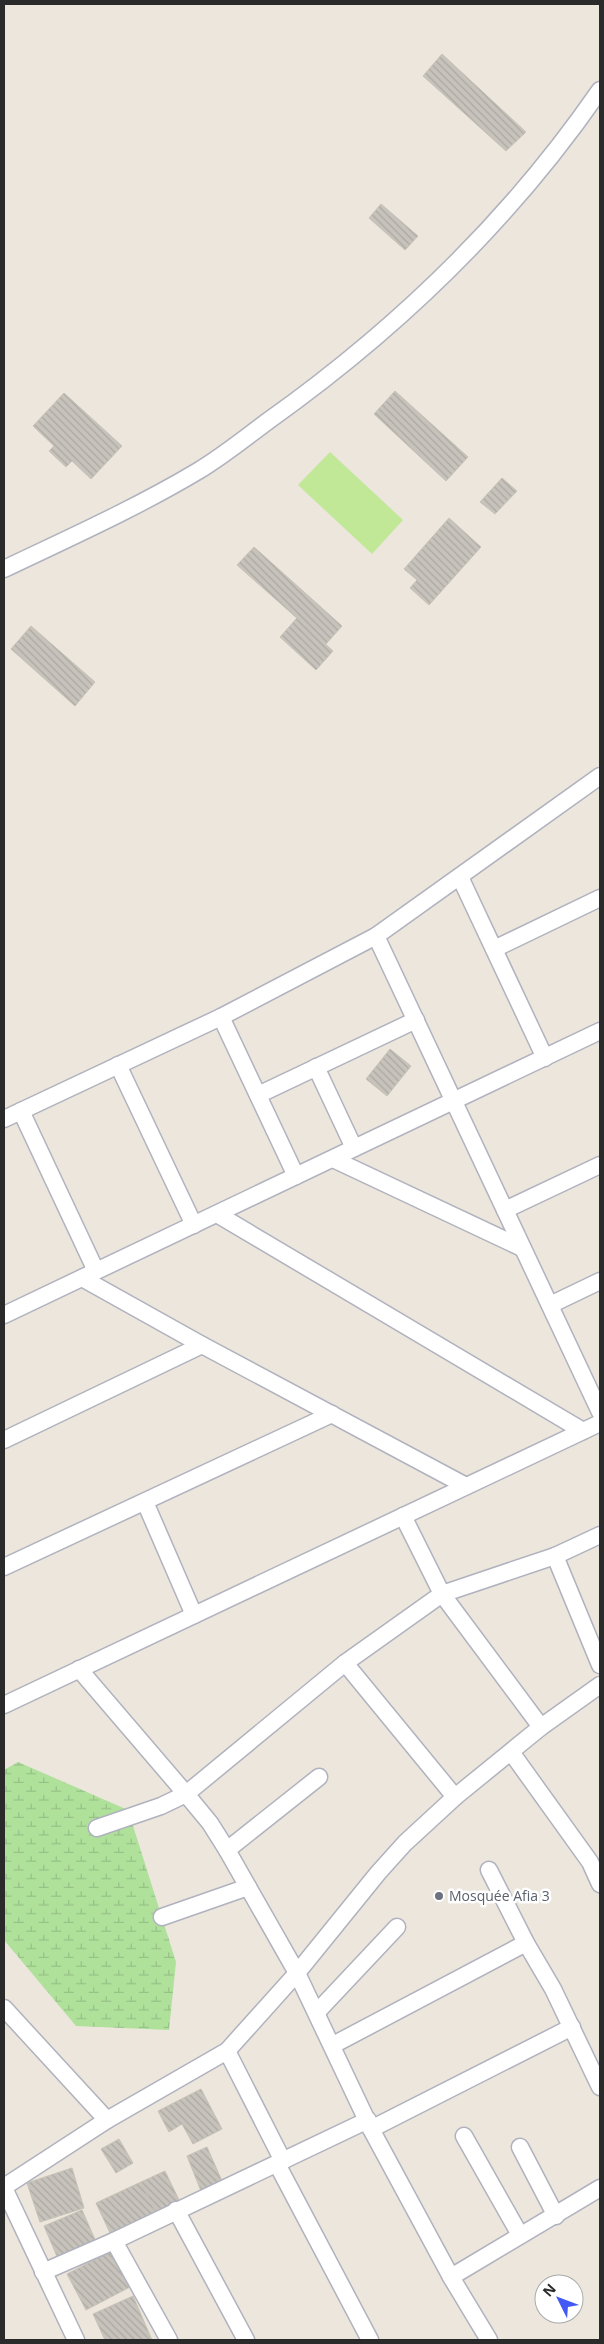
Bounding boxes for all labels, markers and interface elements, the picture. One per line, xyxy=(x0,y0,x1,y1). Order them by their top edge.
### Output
place label: Mosquée Afia 3 xyxy=(449,1886,550,1905)
marker: Mosquée Afia 3 xyxy=(433,1890,445,1902)
north arrow xyxy=(534,2274,584,2324)
text: N xyxy=(538,2279,560,2301)

